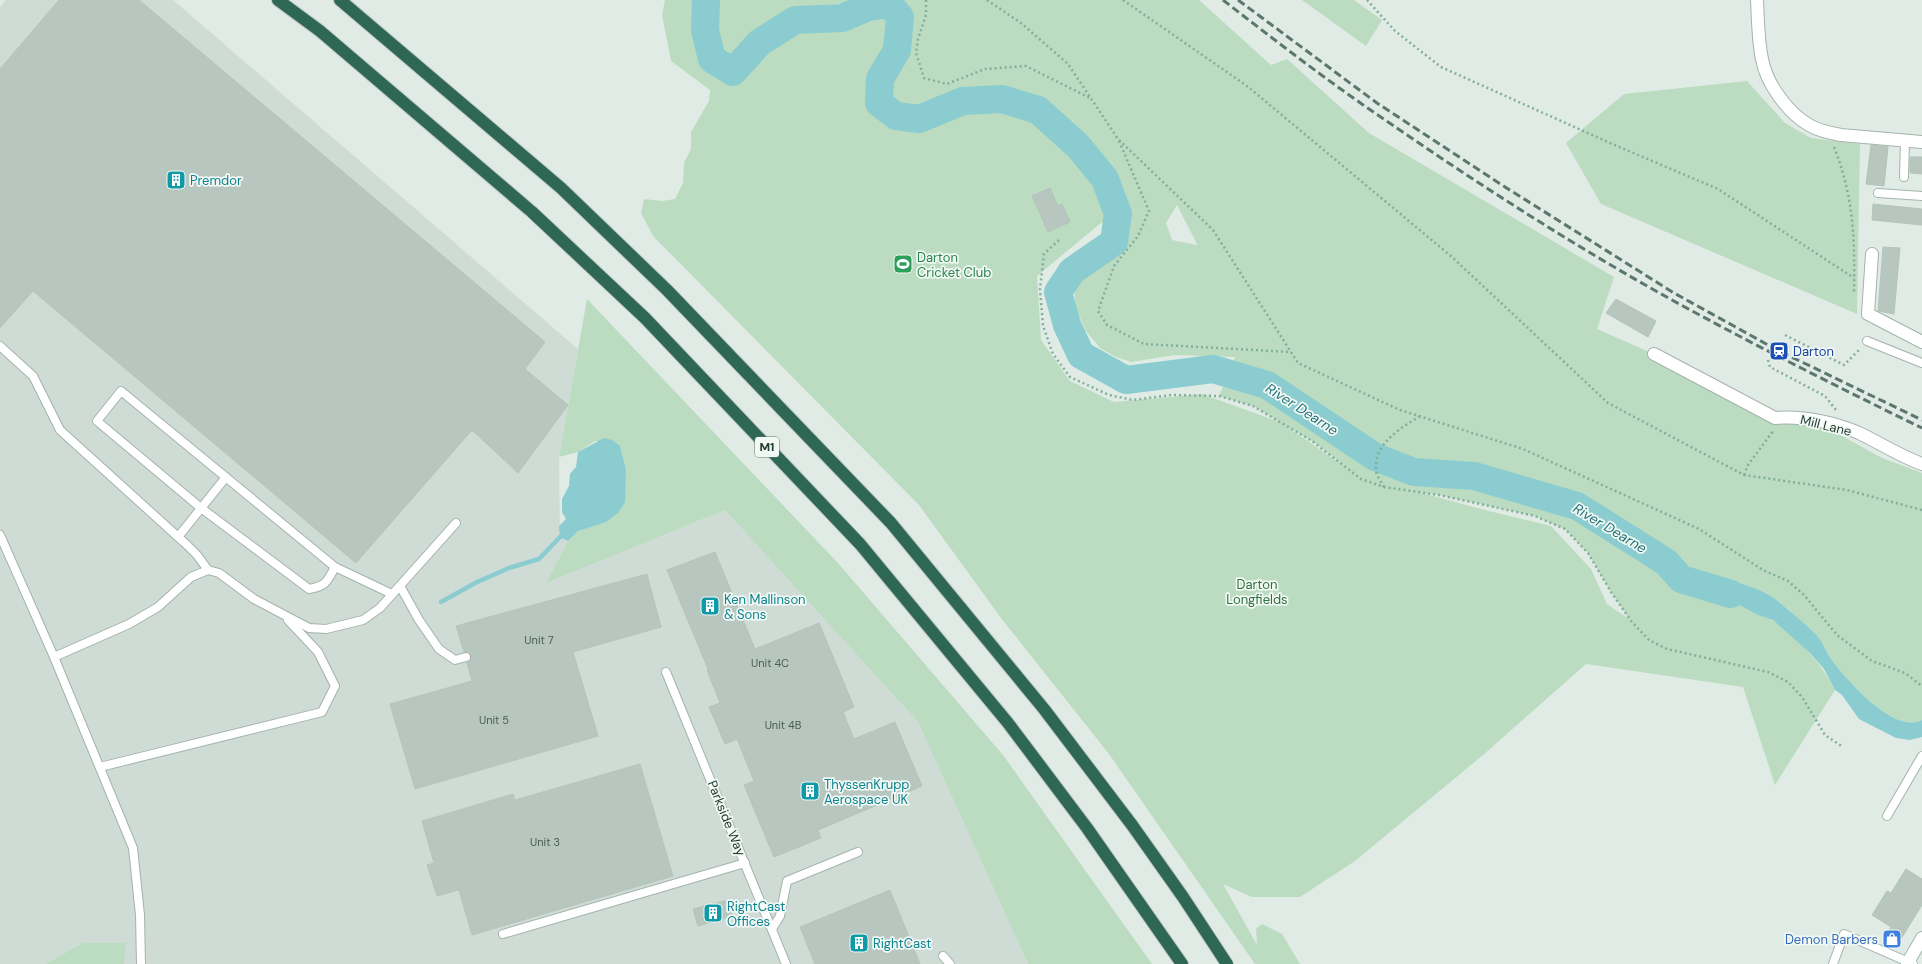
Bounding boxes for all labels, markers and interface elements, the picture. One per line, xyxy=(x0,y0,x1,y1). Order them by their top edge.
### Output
building icon: Premdor xyxy=(165,169,187,191)
place label: Premdor xyxy=(190,172,242,189)
place label: Darton Cricket Club xyxy=(917,249,991,281)
sports icon: Darton Cricket Club xyxy=(892,253,914,275)
station icon: Darton xyxy=(1768,340,1790,362)
place label: Darton xyxy=(1793,343,1834,360)
water label: River Dearne xyxy=(1262,379,1342,439)
street label: Mill Lane xyxy=(1799,411,1853,440)
road number: M1 xyxy=(755,437,779,457)
water label: River Dearne xyxy=(1570,499,1650,557)
park label: Darton Longfields xyxy=(1226,576,1288,608)
place label: Ken Mallinson & Sons xyxy=(724,591,806,623)
building icon: Ken Mallinson & Sons xyxy=(699,595,721,617)
house number: Unit 7 xyxy=(524,633,554,647)
house number: Unit 4C xyxy=(751,656,789,670)
house number: Unit 5 xyxy=(479,713,509,727)
house number: Unit 4B xyxy=(765,718,802,732)
place label: ThyssenKrupp Aerospace UK xyxy=(824,776,909,808)
street label: Parkside Way xyxy=(704,778,749,858)
building icon: ThyssenKrupp Aerospace UK xyxy=(799,780,821,802)
house number: Unit 3 xyxy=(530,835,560,849)
place label: RightCast Offices xyxy=(727,898,785,930)
building icon: RightCast Offices xyxy=(702,902,724,924)
shop icon: Demon Barbers xyxy=(1881,928,1903,950)
place label: Demon Barbers xyxy=(1785,931,1878,948)
building icon: RightCast xyxy=(848,932,870,954)
place label: RightCast xyxy=(873,935,931,952)

